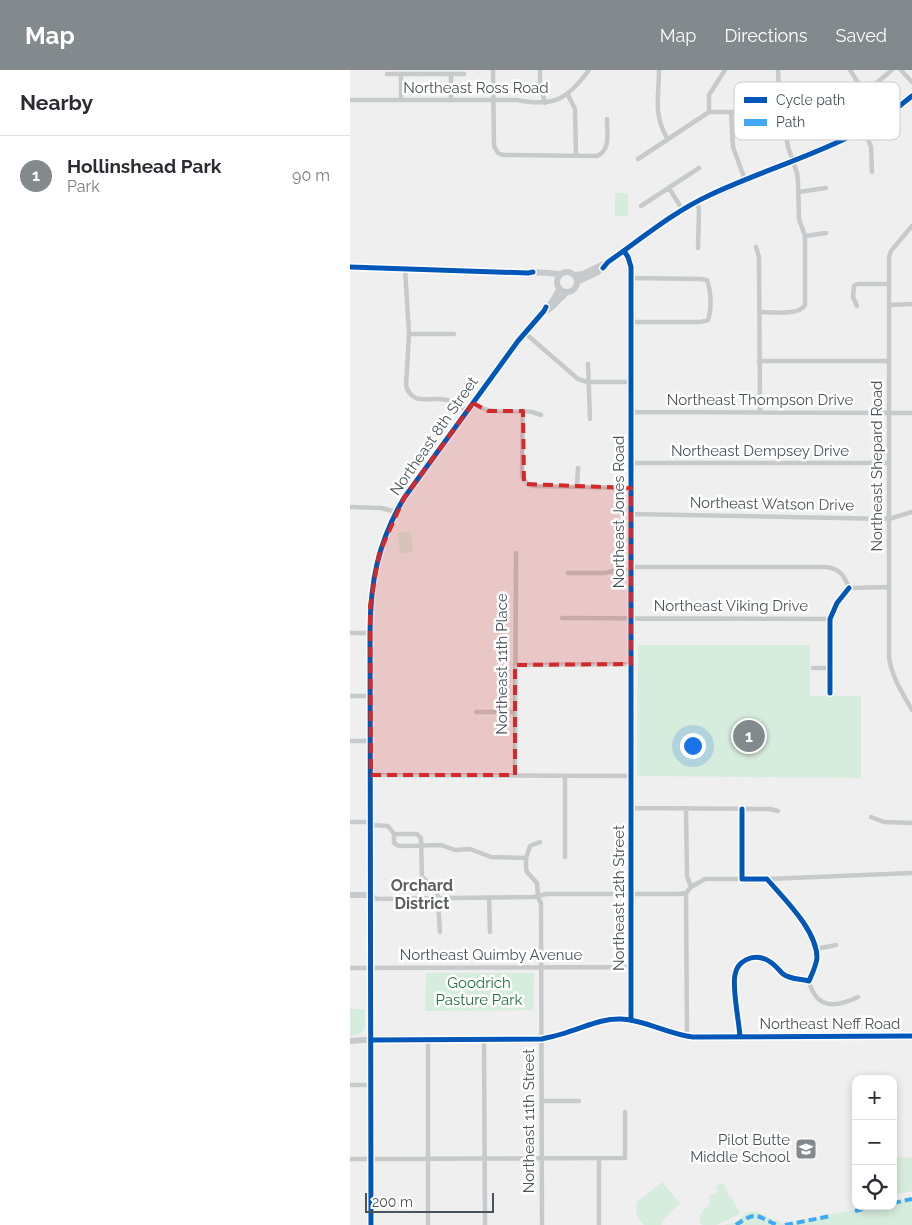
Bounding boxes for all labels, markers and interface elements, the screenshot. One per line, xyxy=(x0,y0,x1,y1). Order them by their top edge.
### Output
text: Map xyxy=(25,21,75,50)
text: Map xyxy=(660,25,696,46)
text: Directions xyxy=(724,25,808,46)
text: Saved xyxy=(836,25,887,46)
street label: Northeast Ross Road xyxy=(403,79,549,97)
legend xyxy=(734,82,900,140)
text: Nearby xyxy=(20,90,93,115)
text: Cycle path xyxy=(776,92,845,108)
text: Path xyxy=(776,114,805,130)
text: Hollinshead Park xyxy=(67,155,221,177)
text: 1 xyxy=(32,166,40,185)
text: 90 m xyxy=(292,166,330,185)
text: Park xyxy=(67,177,100,196)
street label: Northeast 8th Street xyxy=(386,373,482,499)
street label: Northeast Shepard Road xyxy=(868,381,886,551)
street label: Northeast Thompson Drive xyxy=(667,391,853,409)
street label: Northeast Jones Road xyxy=(610,436,628,588)
street label: Northeast Dempsey Drive xyxy=(671,442,849,460)
street label: Northeast Watson Drive xyxy=(690,494,855,514)
street label: Northeast 11th Place xyxy=(493,593,511,735)
street label: Northeast Viking Drive xyxy=(654,597,808,615)
pin: 1 xyxy=(733,717,765,755)
your location xyxy=(680,733,706,759)
street label: Northeast 12th Street xyxy=(610,825,628,971)
district label: Orchard District xyxy=(391,876,453,913)
street label: Northeast Quimby Avenue xyxy=(400,946,582,964)
park label: Goodrich Pasture Park xyxy=(436,974,522,1009)
street label: Northeast Neff Road xyxy=(760,1015,900,1033)
street label: Northeast 11th Street xyxy=(520,1049,538,1193)
map controls xyxy=(852,1075,897,1210)
button: + xyxy=(852,1075,897,1120)
button: − xyxy=(852,1120,897,1165)
place label: Pilot Butte Middle School xyxy=(690,1131,791,1166)
school or university icon: Pilot Butte Middle School xyxy=(794,1137,818,1161)
button: locate xyxy=(852,1165,897,1210)
scale bar xyxy=(365,1190,494,1213)
text: 200 m xyxy=(372,1194,413,1210)

